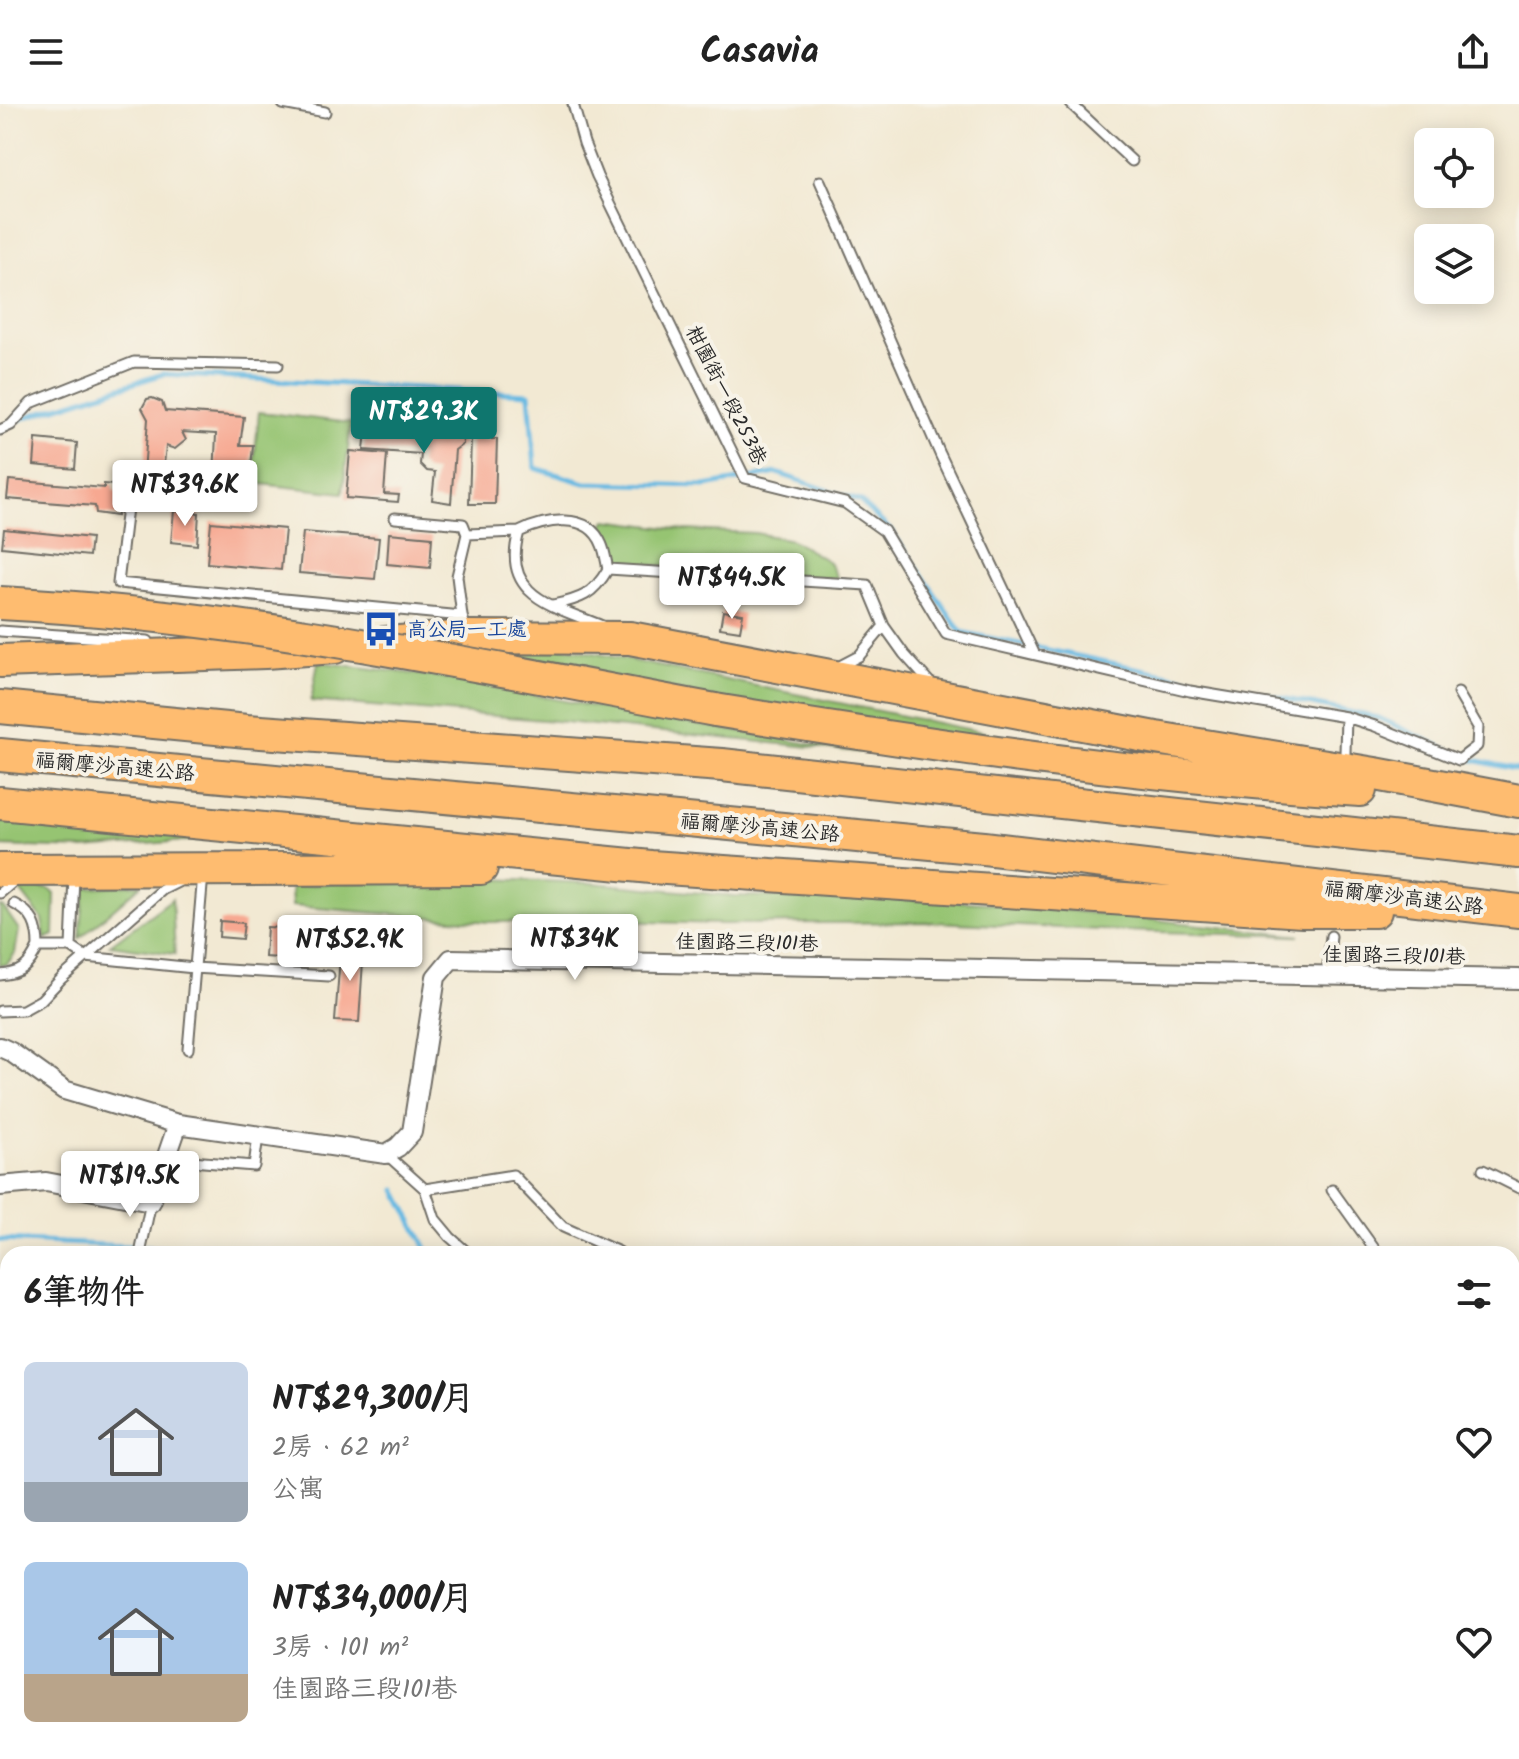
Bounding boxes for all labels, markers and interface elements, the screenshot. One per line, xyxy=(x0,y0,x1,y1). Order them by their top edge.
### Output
text: Casavia xyxy=(700,24,819,81)
icon: menu xyxy=(24,30,68,74)
icon: share xyxy=(1451,30,1495,74)
map controls xyxy=(1414,128,1494,304)
button: locate xyxy=(1414,128,1494,208)
button: layers xyxy=(1414,224,1494,304)
street label: 柑園街一段253巷 xyxy=(676,320,775,473)
pin: NT$29.3K xyxy=(341,387,507,455)
text: NT$29.3K xyxy=(369,392,479,434)
pin: NT$39.6K xyxy=(102,460,268,528)
text: NT$39.6K xyxy=(130,465,240,507)
pin: NT$44.5K xyxy=(649,553,815,621)
text: NT$44.5K xyxy=(677,558,787,600)
bus stop icon: 高公局一工處 xyxy=(362,610,400,648)
place label: 高公局一工處 xyxy=(407,615,527,647)
street label: 福爾摩沙高速公路 xyxy=(34,745,197,791)
street label: 福爾摩沙高速公路 xyxy=(679,806,842,852)
street label: 福爾摩沙高速公路 xyxy=(1322,873,1486,925)
pin: NT$34K xyxy=(510,914,640,982)
pin: NT$52.9K xyxy=(267,915,433,983)
text: NT$34K xyxy=(530,919,620,961)
text: NT$52.9K xyxy=(295,920,405,962)
street label: 佳園路三段101巷 xyxy=(675,927,820,961)
street label: 佳園路三段101巷 xyxy=(1322,940,1467,974)
pin: NT$19.5K xyxy=(47,1151,213,1219)
text: NT$19.5K xyxy=(79,1156,181,1198)
text: 6筆物件 xyxy=(24,1267,144,1321)
icon: filters xyxy=(1452,1272,1496,1316)
text: NT$29,300/月 xyxy=(272,1373,475,1427)
icon: home xyxy=(88,1394,184,1490)
icon: heart xyxy=(1452,1420,1496,1464)
text: 2房 · 62 m² xyxy=(272,1427,409,1469)
text: 公寓 xyxy=(272,1469,324,1511)
text: NT$34,000/月 xyxy=(272,1573,474,1627)
icon: home xyxy=(88,1594,184,1690)
icon: heart xyxy=(1452,1620,1496,1664)
text: 3房 · 101 m² xyxy=(272,1627,408,1669)
text: 佳園路三段101巷 xyxy=(272,1669,457,1711)

